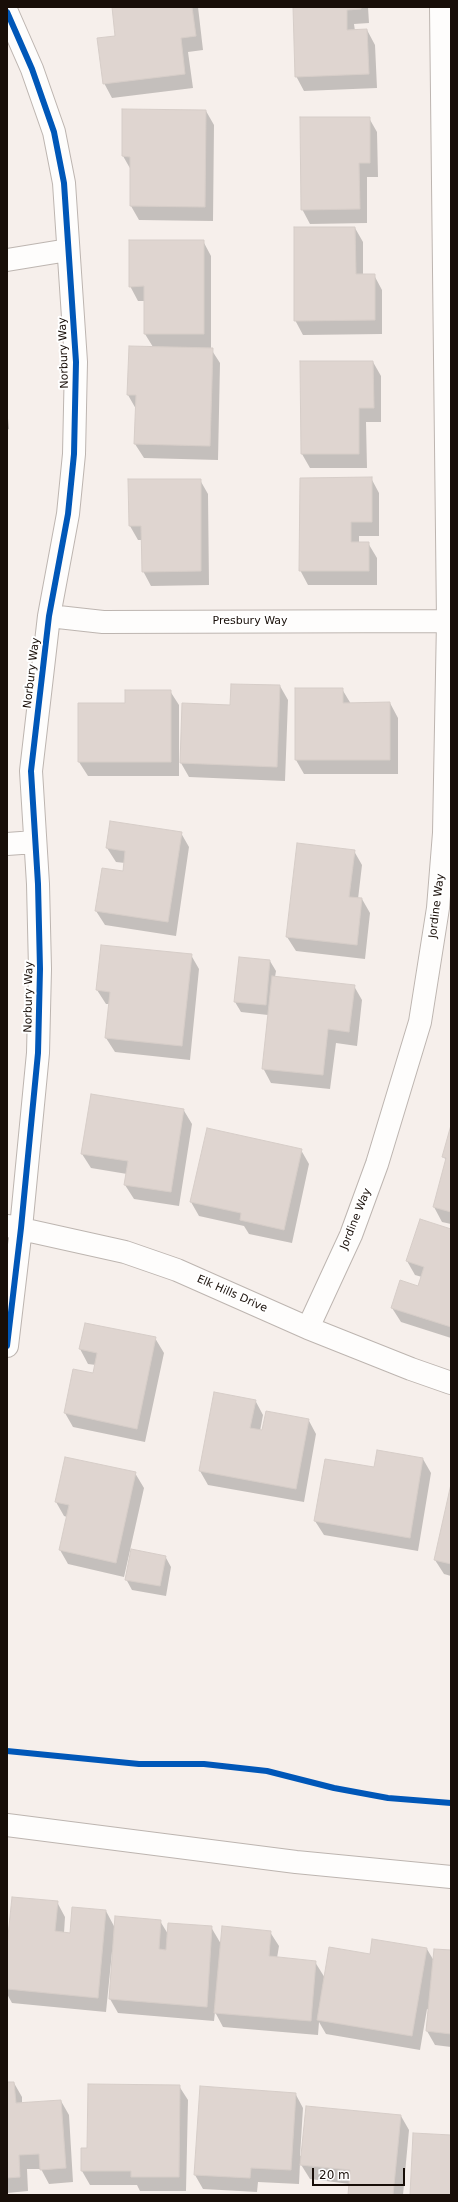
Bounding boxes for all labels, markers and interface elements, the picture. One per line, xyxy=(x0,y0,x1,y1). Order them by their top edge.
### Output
street label: Norbury Way xyxy=(56,317,72,389)
street label: Presbury Way xyxy=(212,614,288,628)
street label: Norbury Way xyxy=(21,637,43,709)
street label: Jordine Way xyxy=(426,873,448,939)
street label: Norbury Way xyxy=(22,961,36,1033)
street label: Jordine Way xyxy=(338,1186,374,1252)
street label: Elk Hills Drive xyxy=(195,1273,269,1315)
scale bar xyxy=(314,2160,407,2186)
text: 20 m xyxy=(319,2168,350,2182)

